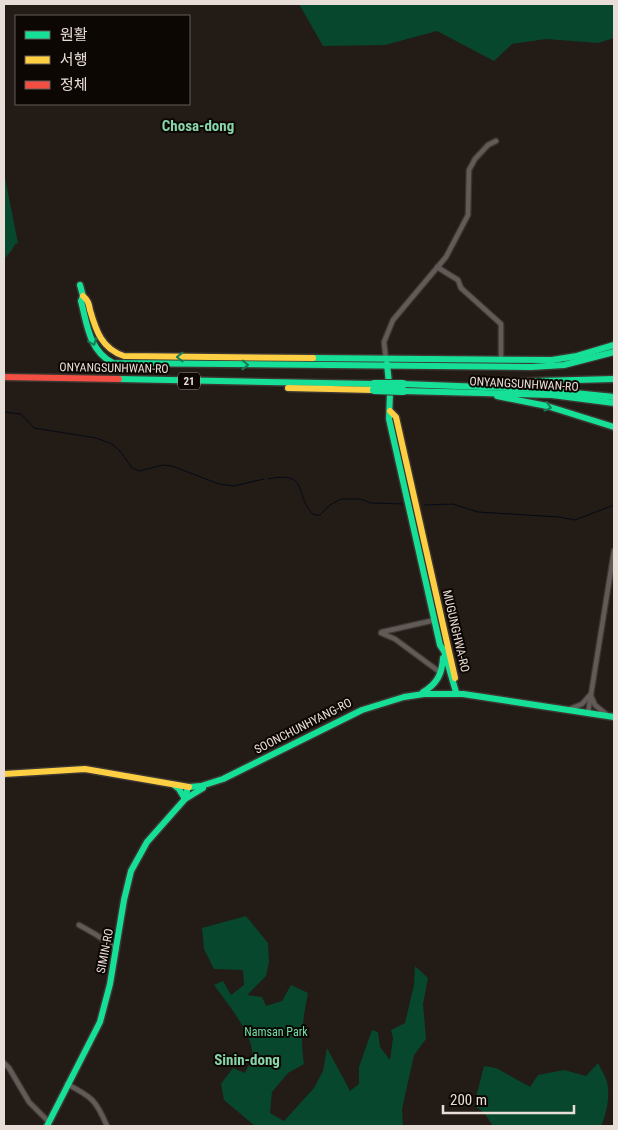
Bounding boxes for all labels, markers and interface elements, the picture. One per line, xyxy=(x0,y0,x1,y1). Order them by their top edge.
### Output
legend xyxy=(15,15,190,105)
text: 원활 xyxy=(60,26,88,44)
text: 서행 xyxy=(60,51,88,69)
text: 정체 xyxy=(60,76,88,94)
district label: Chosa-dong xyxy=(162,117,234,135)
one-way arrow xyxy=(86,337,97,346)
one-way arrow xyxy=(176,352,184,362)
street label: ONYANGSUNHWAN-RO xyxy=(59,360,169,376)
one-way arrow xyxy=(242,360,249,370)
road number: 21 xyxy=(178,372,200,390)
street label: ONYANGSUNHWAN-RO xyxy=(469,374,579,394)
one-way arrow xyxy=(543,401,552,412)
street label: MUGUNGHWA-RO xyxy=(440,589,472,673)
street label: SOONCHUNHYANG-RO xyxy=(252,695,354,757)
street label: SIMIN-RO xyxy=(94,927,116,975)
park label: Namsan Park xyxy=(244,1025,308,1039)
district label: Sinin-dong xyxy=(214,1051,280,1069)
scale bar xyxy=(443,1082,574,1114)
text: 200 m xyxy=(450,1091,487,1109)

